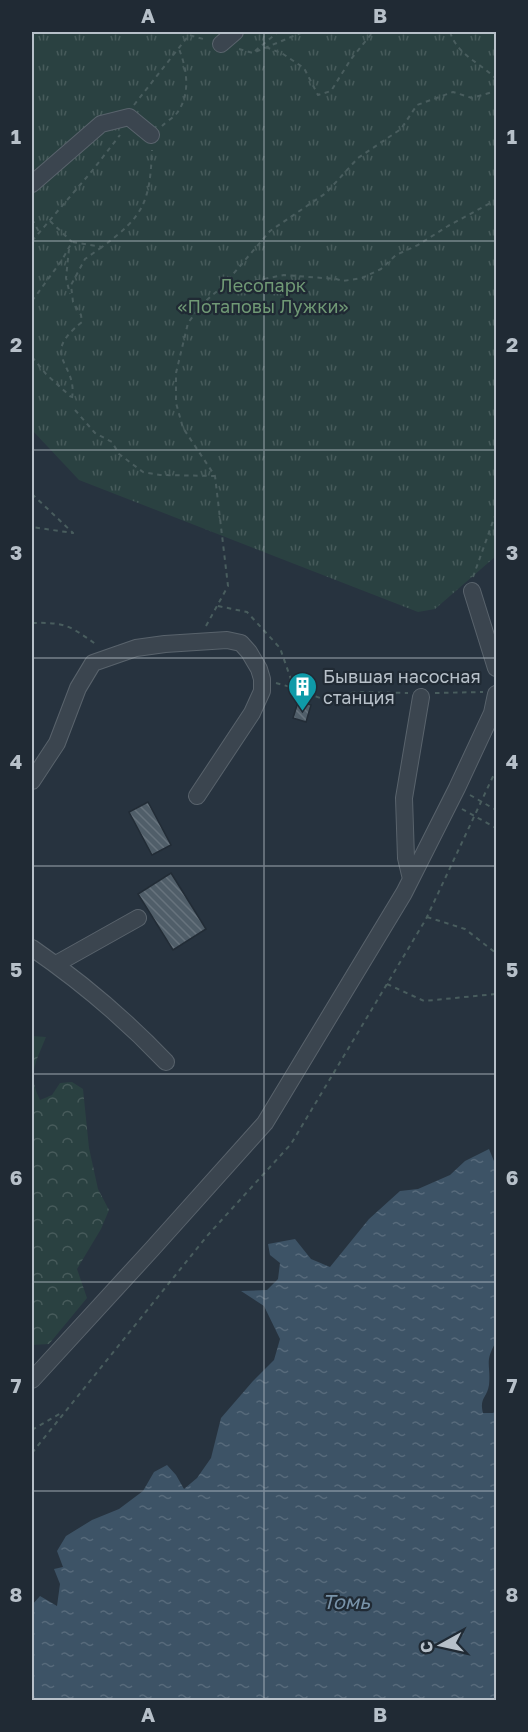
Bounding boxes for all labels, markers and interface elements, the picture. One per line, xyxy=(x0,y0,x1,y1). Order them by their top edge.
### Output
text: A xyxy=(141,3,155,27)
text: B xyxy=(373,3,387,27)
text: 1 xyxy=(11,124,21,148)
text: 1 xyxy=(507,124,517,148)
park label: Лесопарк «Потаповы Лужки» xyxy=(178,274,349,317)
text: 2 xyxy=(10,332,22,356)
text: 2 xyxy=(506,332,518,356)
text: 3 xyxy=(10,540,22,564)
text: 3 xyxy=(506,540,518,564)
place label: Бывшая насосная станция xyxy=(323,665,481,708)
building icon: Бывшая насосная станция xyxy=(286,670,318,712)
text: 4 xyxy=(10,749,22,773)
text: 4 xyxy=(506,749,518,773)
text: 5 xyxy=(10,957,22,981)
text: 5 xyxy=(506,957,518,981)
text: 6 xyxy=(10,1165,22,1189)
text: 6 xyxy=(506,1165,518,1189)
text: 7 xyxy=(11,1373,22,1397)
text: 7 xyxy=(507,1373,518,1397)
text: 8 xyxy=(10,1582,22,1606)
text: 8 xyxy=(506,1582,518,1606)
water label: Томь xyxy=(322,1589,371,1613)
north arrow xyxy=(411,1615,471,1675)
text: С xyxy=(415,1640,437,1654)
text: A xyxy=(141,1702,155,1726)
text: B xyxy=(373,1702,387,1726)

